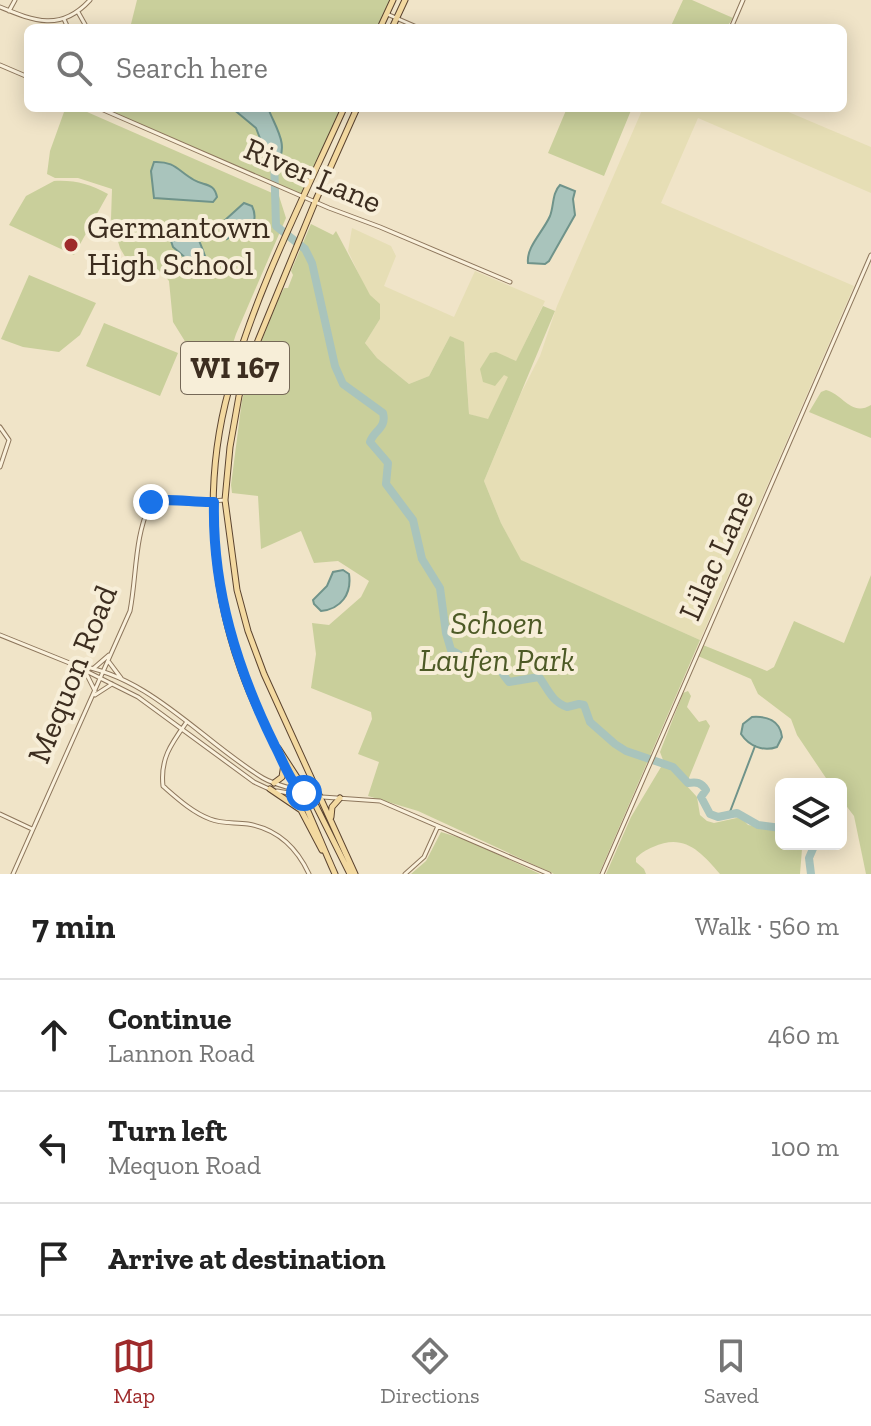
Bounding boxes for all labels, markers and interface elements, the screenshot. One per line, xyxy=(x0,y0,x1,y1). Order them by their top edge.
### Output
search box xyxy=(24,24,847,112)
icon: search xyxy=(52,46,96,90)
text: Search here xyxy=(116,50,268,86)
street label: River Lane xyxy=(239,129,387,221)
place label: Germantown High School xyxy=(87,208,270,283)
marker: Germantown High School xyxy=(62,236,80,254)
road number: WI 167 xyxy=(181,342,289,394)
route end xyxy=(133,484,169,520)
street label: Lilac Lane xyxy=(670,484,762,626)
street label: Mequon Road xyxy=(19,579,125,768)
park label: Schoen Laufen Park xyxy=(419,604,575,679)
route start xyxy=(286,775,322,811)
map controls xyxy=(775,778,847,850)
button: layers xyxy=(775,778,847,850)
text: 7 min xyxy=(32,906,115,947)
text: Walk · 560 m xyxy=(695,910,839,942)
text: Continue xyxy=(108,1001,232,1037)
icon: ahead xyxy=(32,1013,76,1057)
text: 460 m xyxy=(768,1019,839,1051)
text: Lannon Road xyxy=(108,1037,255,1069)
text: Turn left xyxy=(108,1113,227,1149)
icon: left xyxy=(32,1125,76,1169)
text: 100 m xyxy=(771,1131,839,1163)
text: Mequon Road xyxy=(108,1149,261,1181)
icon: arrive xyxy=(32,1237,76,1281)
text: Arrive at destination xyxy=(108,1241,385,1277)
tab: Map xyxy=(112,1334,156,1409)
tab: Directions xyxy=(380,1334,480,1409)
tab: Saved xyxy=(704,1334,759,1409)

